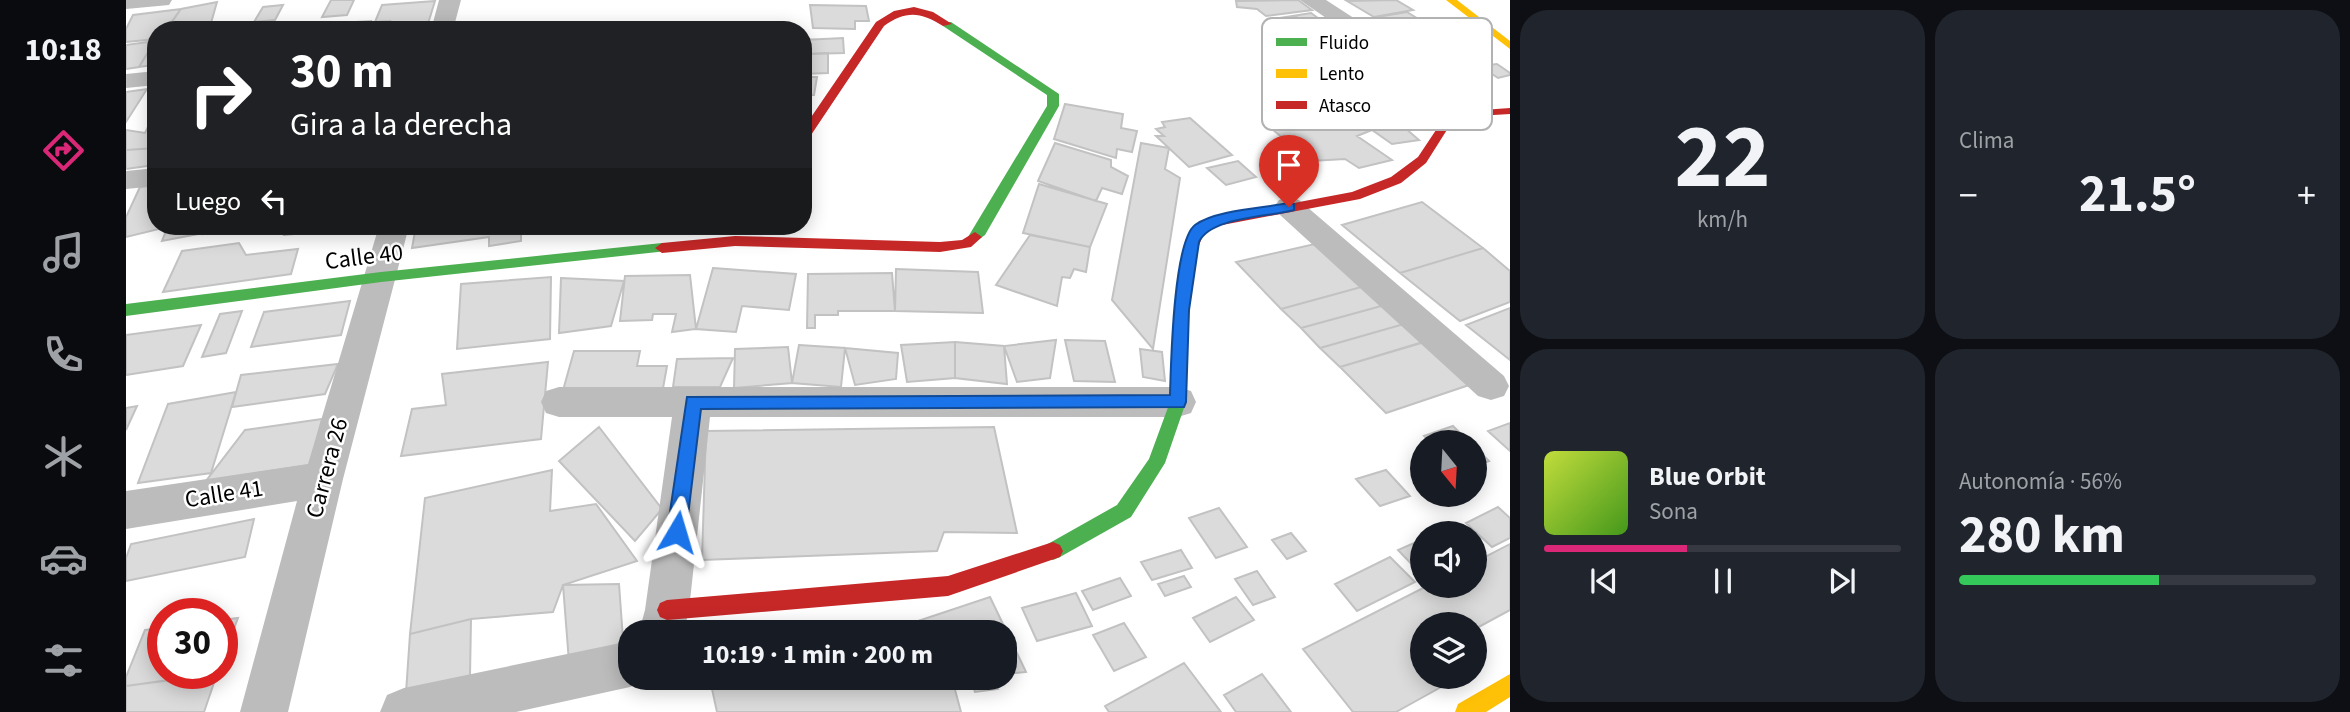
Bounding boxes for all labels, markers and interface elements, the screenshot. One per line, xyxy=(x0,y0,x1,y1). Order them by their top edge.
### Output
legend xyxy=(1262,18,1492,130)
text: 10:18 xyxy=(24,27,102,73)
text: Fluido xyxy=(1319,30,1369,57)
text: 30 m xyxy=(290,37,394,107)
icon: right xyxy=(175,49,266,140)
text: Lento xyxy=(1319,61,1364,88)
text: Atasco xyxy=(1319,93,1371,120)
text: 22 xyxy=(1674,93,1771,222)
text: Gira a la derecha xyxy=(290,102,512,148)
text: Clima xyxy=(1959,124,2014,157)
icon: directions xyxy=(39,126,88,175)
pin xyxy=(1259,135,1319,207)
icon: arrive xyxy=(1270,146,1308,184)
text: 21.5° xyxy=(2079,158,2196,232)
text: − xyxy=(1959,169,1978,223)
text: + xyxy=(2297,169,2316,223)
icon: left xyxy=(255,182,293,220)
text: Luego xyxy=(175,183,241,220)
text: km/h xyxy=(1697,203,1748,236)
icon: music xyxy=(39,228,88,277)
street label: Calle 40 xyxy=(323,235,405,279)
icon: phone xyxy=(39,330,88,379)
street label: Carrera 26 xyxy=(297,414,357,522)
north arrow xyxy=(1410,430,1488,508)
map controls xyxy=(1410,430,1487,689)
icon: climate xyxy=(39,432,88,481)
text: Blue Orbit xyxy=(1649,458,1766,495)
text: Autonomía · 56% xyxy=(1959,465,2122,498)
street label: Calle 41 xyxy=(182,471,266,517)
position arrow xyxy=(640,495,714,569)
text: Sona xyxy=(1649,495,1698,528)
text: 280 km xyxy=(1959,499,2125,573)
button: sound xyxy=(1410,521,1487,598)
icon: car xyxy=(39,534,88,583)
icon: previous xyxy=(1585,562,1623,600)
icon: pause xyxy=(1704,562,1742,600)
icon: next xyxy=(1823,562,1861,600)
speed limit sign: 30 xyxy=(147,598,238,689)
button: layers xyxy=(1410,612,1487,689)
icon: filters xyxy=(39,636,88,685)
text: 10:19 · 1 min · 200 m xyxy=(702,636,933,673)

